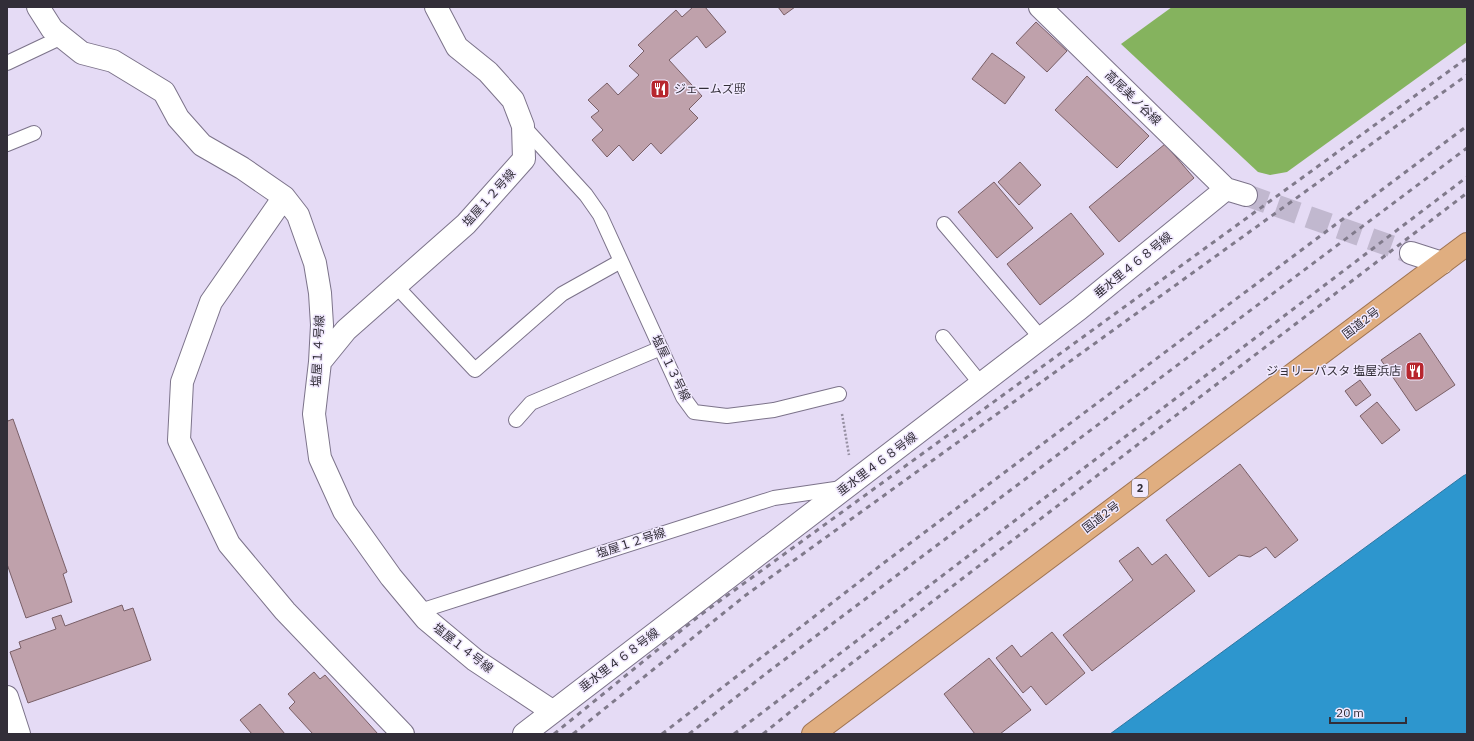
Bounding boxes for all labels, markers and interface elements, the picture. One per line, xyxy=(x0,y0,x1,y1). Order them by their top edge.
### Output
street label: 高尾美ノ谷線 xyxy=(1102,67,1164,128)
restaurant icon: ジェームズ邸 xyxy=(649,78,671,100)
place label: ジェームズ邸 xyxy=(674,81,746,96)
street label: 塩屋１２号線 xyxy=(459,166,518,229)
street label: 垂水里４６８号線 xyxy=(1091,229,1175,301)
street label: 国道2号 xyxy=(1339,304,1382,342)
street label: 塩屋１４号線 xyxy=(308,315,327,387)
street label: 塩屋１３号線 xyxy=(649,332,694,403)
restaurant icon: ジョリーパスタ 塩屋浜店 xyxy=(1404,360,1426,382)
place label: ジョリーパスタ 塩屋浜店 xyxy=(1266,363,1401,378)
street label: 垂水里４６８号線 xyxy=(834,429,920,498)
road number: 2 xyxy=(1132,479,1148,497)
street label: 国道2号 xyxy=(1079,498,1122,536)
street label: 塩屋１２号線 xyxy=(594,524,667,561)
street label: 塩屋１４号線 xyxy=(430,620,496,676)
street label: 垂水里４６８号線 xyxy=(576,625,662,694)
scale bar xyxy=(1330,699,1406,725)
text: 20 m xyxy=(1336,705,1364,720)

